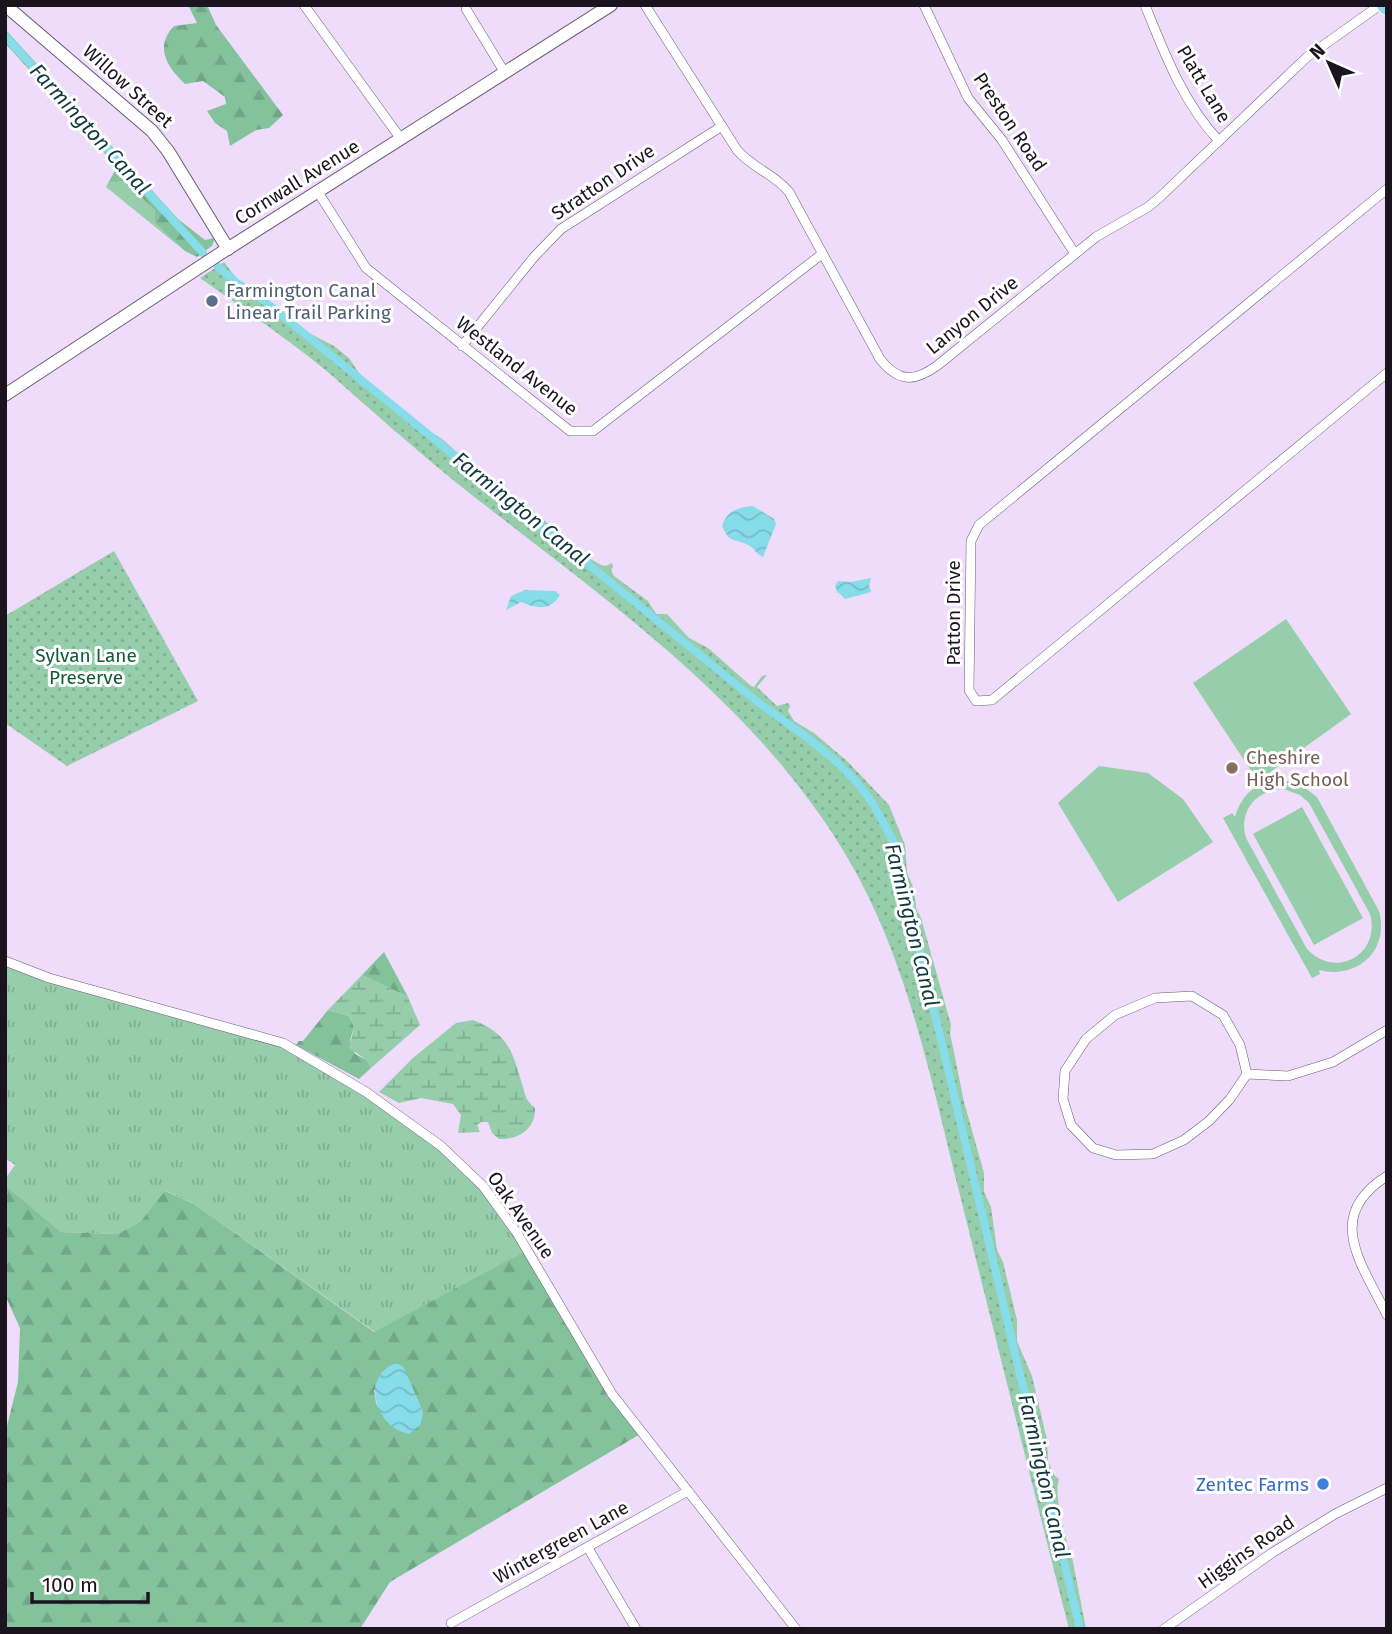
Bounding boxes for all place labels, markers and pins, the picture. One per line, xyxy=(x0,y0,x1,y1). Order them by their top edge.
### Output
place label: Farmington Canal Linear Trail Parking xyxy=(226,279,391,324)
marker: Farmington Canal Linear Trail Parking xyxy=(204,293,220,309)
place label: Cheshire High School xyxy=(1246,746,1349,791)
marker: Cheshire High School xyxy=(1224,760,1240,776)
place label: Zentec Farms xyxy=(1196,1473,1309,1496)
marker: Zentec Farms xyxy=(1315,1476,1331,1492)

